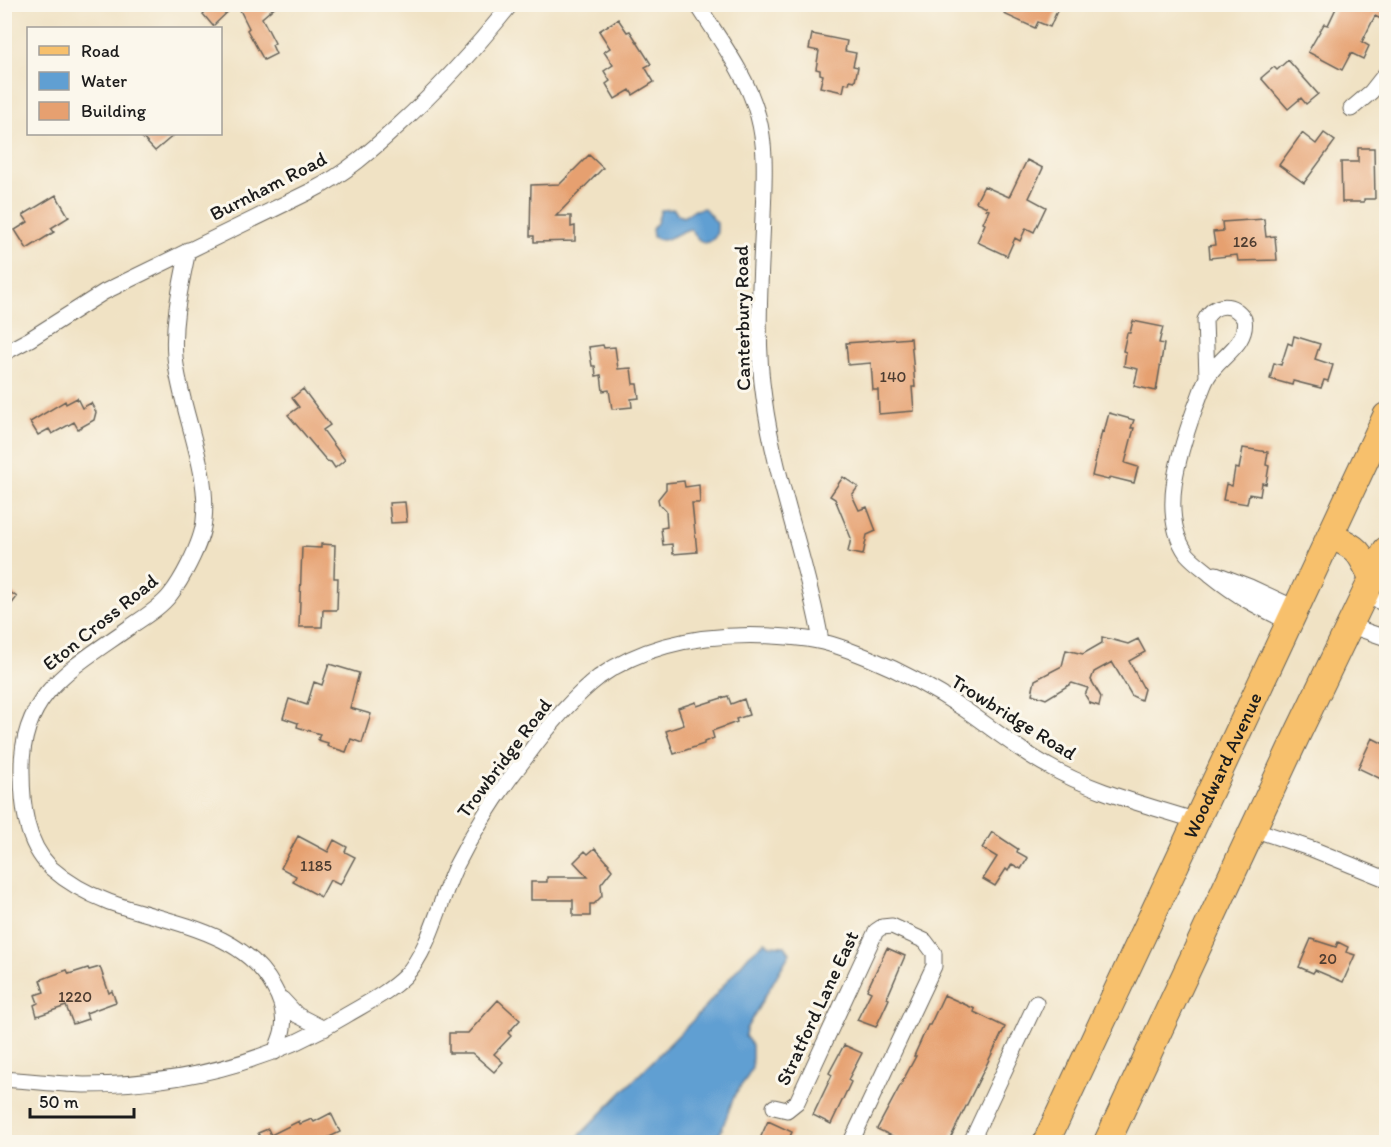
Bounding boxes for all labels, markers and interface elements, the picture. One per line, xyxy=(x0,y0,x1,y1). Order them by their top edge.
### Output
legend xyxy=(27,27,222,135)
text: Road xyxy=(81,40,120,62)
text: Water xyxy=(81,70,127,92)
text: Building xyxy=(81,100,147,122)
street label: Burnham Road xyxy=(206,146,331,226)
house number: 126 xyxy=(1233,232,1257,251)
street label: Canterbury Road xyxy=(729,245,755,391)
house number: 140 xyxy=(880,367,906,386)
street label: Eton Cross Road xyxy=(38,568,162,676)
street label: Trowbridge Road xyxy=(947,669,1081,765)
street label: Woodward Avenue xyxy=(1178,688,1267,842)
street label: Trowbridge Road xyxy=(451,694,557,822)
house number: 1185 xyxy=(300,856,332,875)
street label: Stratford Lane East xyxy=(771,927,863,1089)
house number: 20 xyxy=(1319,949,1337,968)
house number: 1220 xyxy=(58,987,92,1006)
scale bar xyxy=(30,1081,134,1119)
text: 50 m xyxy=(39,1091,79,1113)

